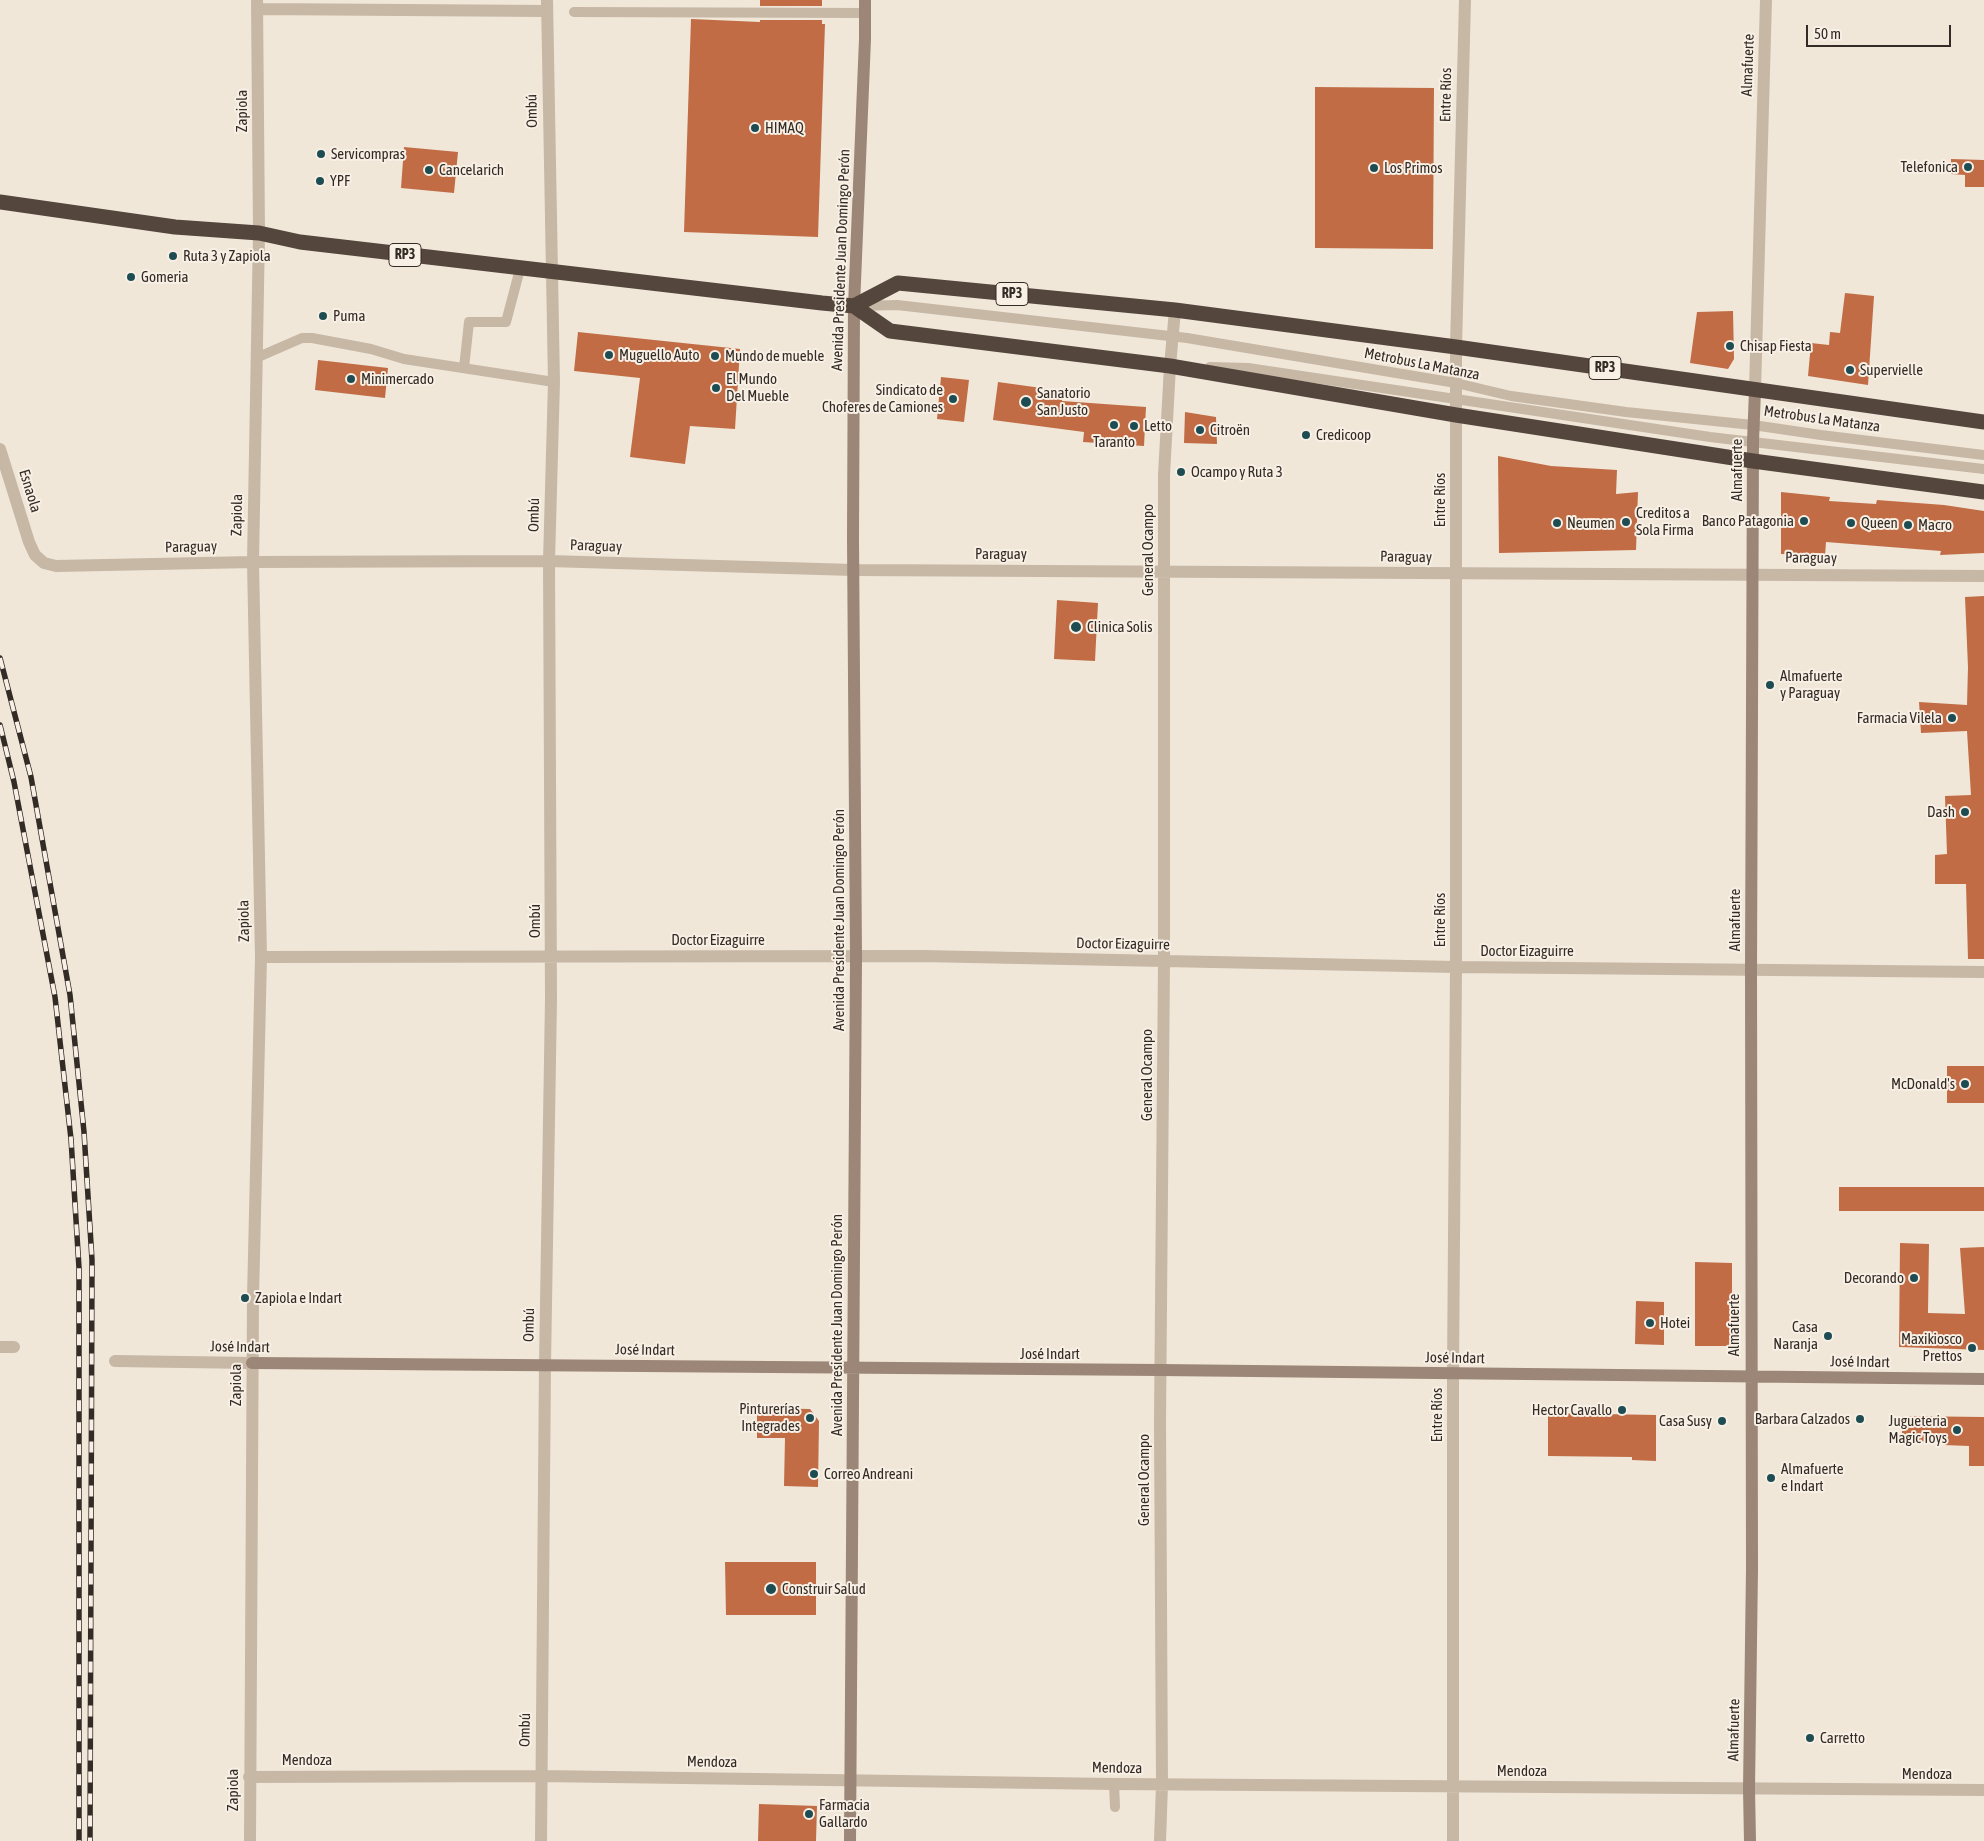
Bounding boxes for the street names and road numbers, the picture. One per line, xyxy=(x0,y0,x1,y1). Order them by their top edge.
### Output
street label: Almafuerte xyxy=(1738,33,1758,97)
street label: Entre Ríos xyxy=(1437,68,1455,122)
street label: Zapiola xyxy=(233,90,251,132)
street label: Ombú xyxy=(523,94,541,128)
street label: Avenida Presidente Juan Domingo Perón xyxy=(828,149,854,371)
road number: RP3 xyxy=(389,244,421,266)
road number: RP3 xyxy=(996,282,1028,306)
street label: Metrobus La Matanza xyxy=(1363,344,1481,384)
road number: RP3 xyxy=(1589,356,1621,379)
street label: Metrobus La Matanza xyxy=(1763,402,1881,436)
street label: Almafuerte xyxy=(1728,439,1746,501)
street label: Esnaola xyxy=(15,467,45,515)
street label: Entre Ríos xyxy=(1431,473,1449,527)
street label: Zapiola xyxy=(228,494,246,536)
street label: Ombú xyxy=(525,498,543,532)
street label: General Ocampo xyxy=(1139,504,1157,596)
street label: Paraguay xyxy=(570,536,622,556)
street label: Paraguay xyxy=(165,538,217,556)
street label: Paraguay xyxy=(975,545,1027,563)
street label: Paraguay xyxy=(1380,548,1432,566)
street label: Paraguay xyxy=(1785,549,1837,567)
street label: Avenida Presidente Juan Domingo Perón xyxy=(830,809,848,1031)
street label: Almafuerte xyxy=(1726,889,1744,951)
street label: Entre Ríos xyxy=(1431,893,1449,947)
street label: Zapiola xyxy=(235,900,253,942)
street label: Ombú xyxy=(526,904,544,938)
street label: Doctor Eizaguirre xyxy=(671,931,765,949)
street label: Doctor Eizaguirre xyxy=(1076,934,1170,954)
street label: Doctor Eizaguirre xyxy=(1480,942,1574,960)
street label: General Ocampo xyxy=(1138,1029,1156,1121)
street label: Avenida Presidente Juan Domingo Perón xyxy=(828,1214,846,1436)
street label: Almafuerte xyxy=(1725,1294,1743,1356)
street label: Ombú xyxy=(520,1308,538,1342)
street label: José Indart xyxy=(210,1337,270,1357)
street label: José Indart xyxy=(615,1340,675,1360)
street label: José Indart xyxy=(1020,1345,1080,1363)
street label: José Indart xyxy=(1425,1348,1485,1368)
street label: José Indart xyxy=(1830,1352,1890,1372)
street label: Zapiola xyxy=(227,1364,245,1406)
street label: Entre Ríos xyxy=(1428,1388,1446,1442)
street label: General Ocampo xyxy=(1135,1434,1153,1526)
street label: Almafuerte xyxy=(1724,1699,1744,1761)
street label: Ombú xyxy=(516,1713,534,1747)
street label: Mendoza xyxy=(282,1751,332,1769)
street label: Mendoza xyxy=(687,1753,737,1771)
street label: Mendoza xyxy=(1092,1759,1142,1777)
street label: Mendoza xyxy=(1497,1762,1547,1780)
street label: Mendoza xyxy=(1902,1765,1952,1783)
street label: Zapiola xyxy=(224,1769,242,1811)

